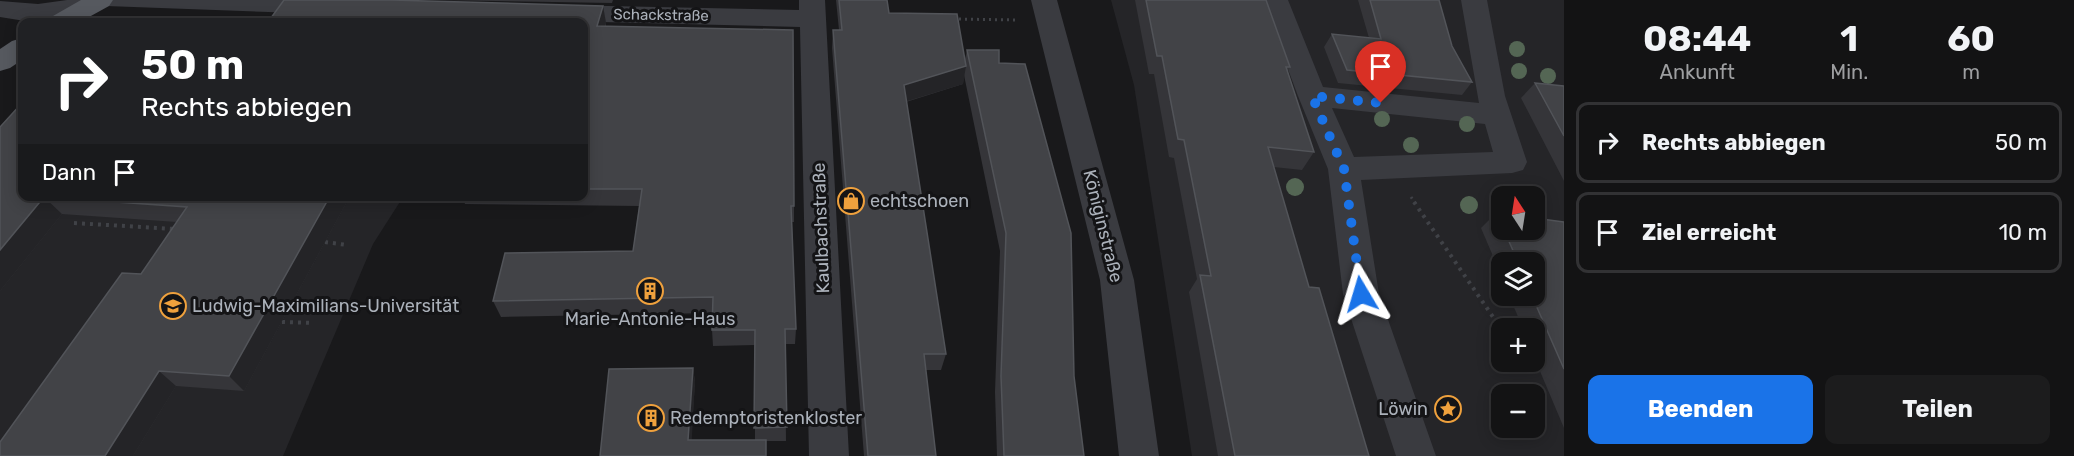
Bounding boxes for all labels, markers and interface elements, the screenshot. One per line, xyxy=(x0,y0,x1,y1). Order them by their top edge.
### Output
street label: Schackstraße xyxy=(613,5,709,25)
text: 08:44 xyxy=(1643,17,1751,60)
text: 1 xyxy=(1840,17,1858,60)
text: 60 xyxy=(1947,17,1995,60)
text: 50 m xyxy=(141,40,244,90)
pin xyxy=(1355,41,1406,103)
icon: right xyxy=(42,42,120,120)
icon: arrive xyxy=(1364,50,1397,83)
text: Ankunft xyxy=(1660,60,1735,84)
text: Min. xyxy=(1830,60,1868,84)
text: m xyxy=(1962,60,1980,84)
text: Rechts abbiegen xyxy=(141,91,352,123)
icon: right xyxy=(1591,126,1624,159)
text: Rechts abbiegen xyxy=(1642,129,1826,156)
text: 50 m xyxy=(1995,129,2047,156)
icon: arrive xyxy=(108,156,141,189)
text: Dann xyxy=(42,159,96,186)
street label: Kaulbachstraße xyxy=(808,162,834,294)
street label: Königinstraße xyxy=(1078,167,1128,285)
shop icon: echtschoen xyxy=(836,186,866,216)
north arrow xyxy=(1491,186,1545,240)
map controls xyxy=(1491,186,1545,438)
place label: echtschoen xyxy=(870,190,969,212)
icon: arrive xyxy=(1591,216,1624,249)
text: Ziel erreicht xyxy=(1642,219,1776,246)
text: 10 m xyxy=(1999,219,2047,246)
button: layers xyxy=(1491,252,1545,306)
position arrow xyxy=(1329,262,1393,326)
building icon: Marie-Antonie-Haus xyxy=(635,276,665,306)
school or university icon: Ludwig-Maximilians-Universität xyxy=(158,291,188,321)
place label: Ludwig-Maximilians-Universität xyxy=(192,295,459,317)
place label: Marie-Antonie-Haus xyxy=(565,308,735,330)
button: + xyxy=(1491,318,1545,372)
button: Beenden xyxy=(1588,375,1813,444)
button: Teilen xyxy=(1825,375,2050,444)
button: − xyxy=(1491,384,1545,438)
place icon: Löwin xyxy=(1433,394,1463,424)
place label: Löwin xyxy=(1378,398,1428,420)
building icon: Redemptoristenkloster xyxy=(636,403,666,433)
place label: Redemptoristenkloster xyxy=(670,407,862,429)

